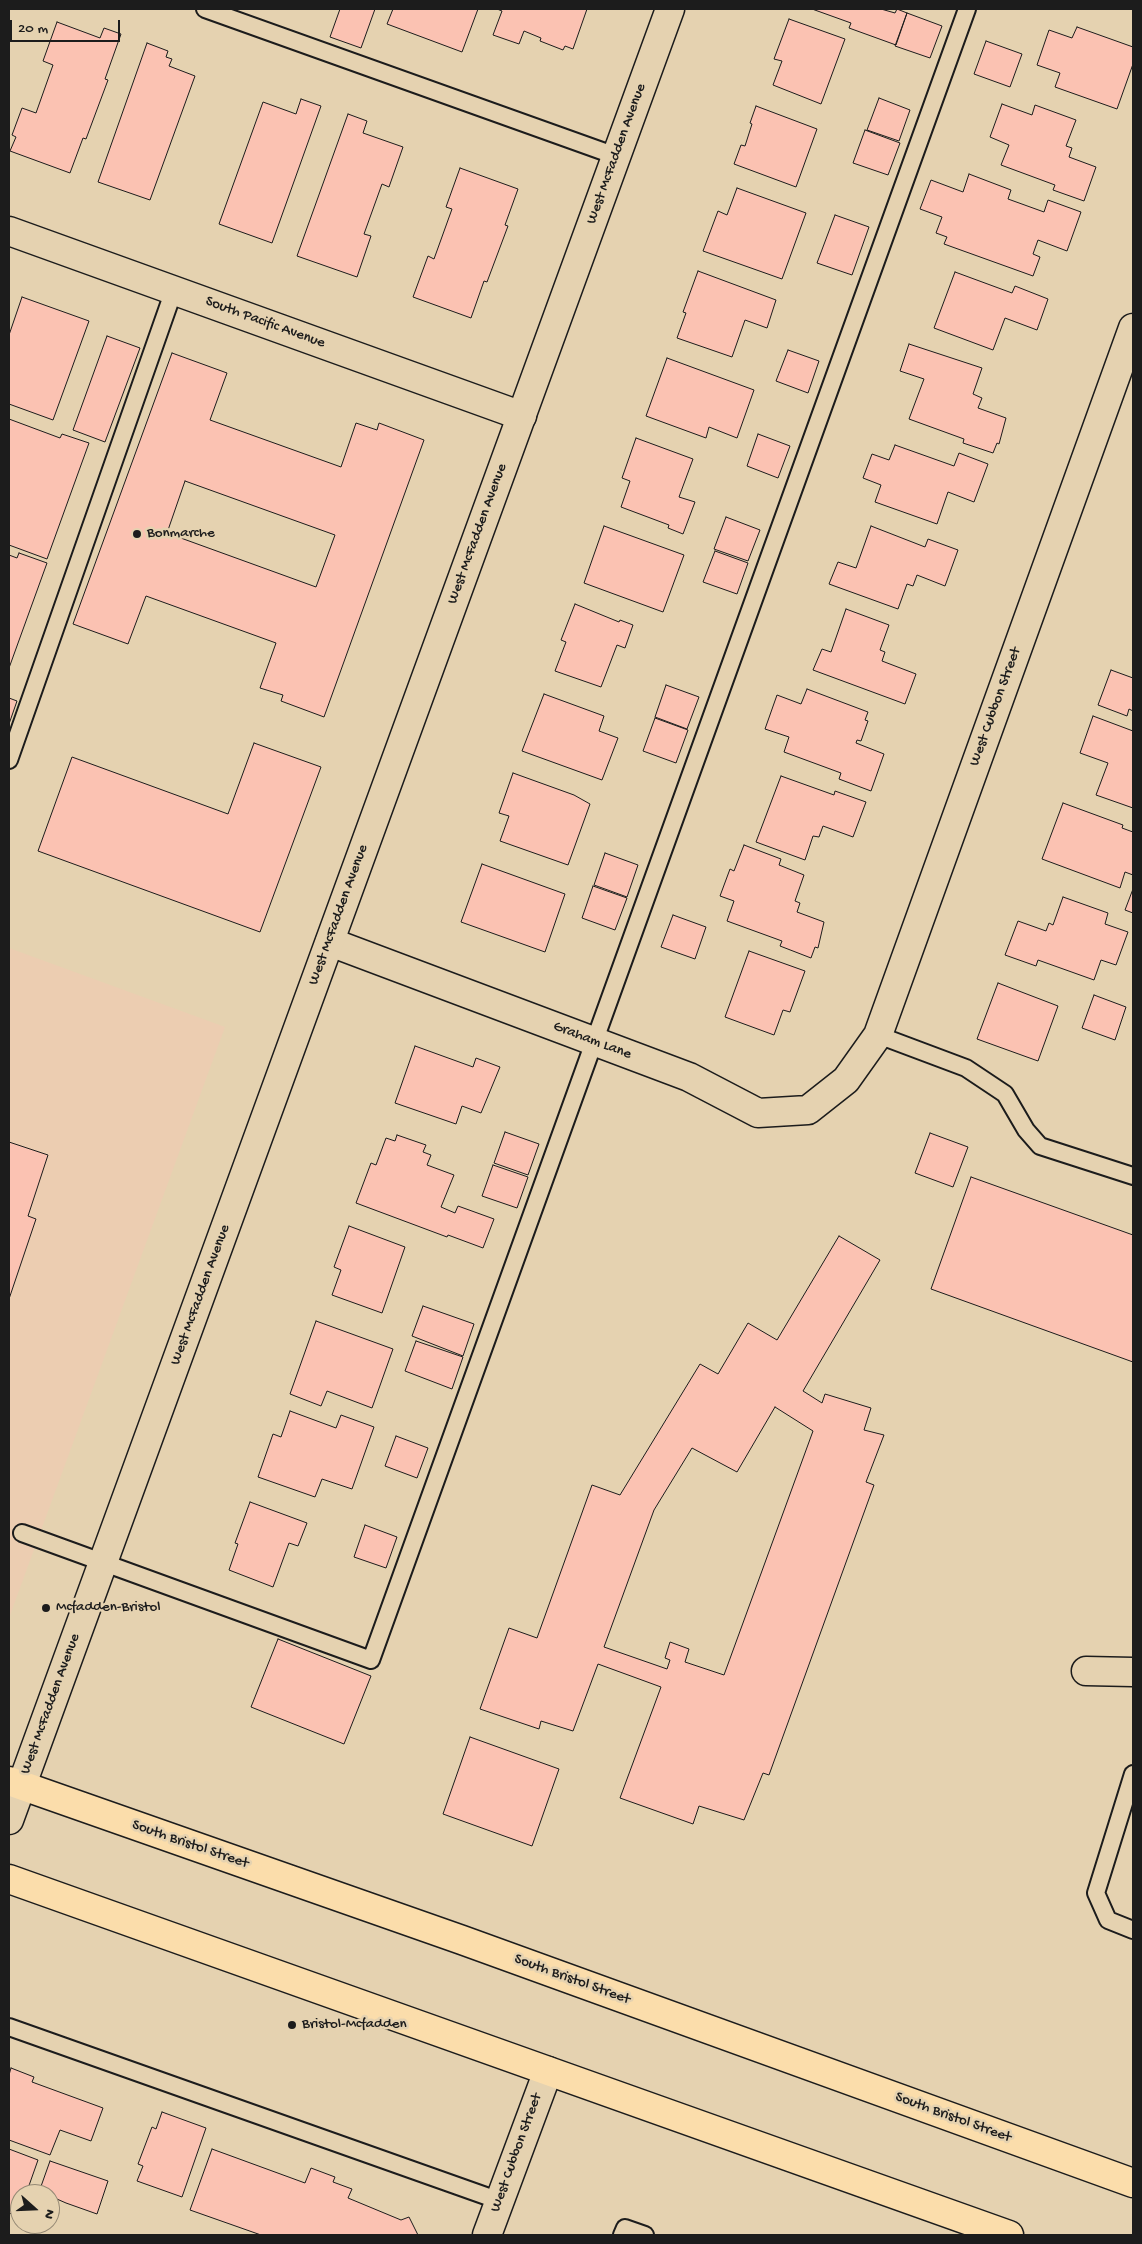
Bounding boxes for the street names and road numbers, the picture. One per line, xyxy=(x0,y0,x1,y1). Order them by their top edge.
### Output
street label: West McFadden Avenue xyxy=(583,81,651,227)
street label: South Pacific Avenue xyxy=(203,293,327,353)
street label: West McFadden Avenue xyxy=(444,461,512,607)
street label: West Cubbon Street xyxy=(966,645,1026,769)
street label: West McFadden Avenue xyxy=(305,842,373,988)
street label: Graham Lane xyxy=(550,1018,634,1064)
street label: West McFadden Avenue xyxy=(167,1222,235,1368)
street label: West McFadden Avenue xyxy=(17,1631,85,1777)
street label: South Bristol Street xyxy=(129,1817,251,1873)
street label: South Bristol Street xyxy=(512,1951,632,2009)
street label: South Bristol Street xyxy=(893,2089,1013,2147)
street label: West Cubbon Street xyxy=(487,2091,547,2215)

